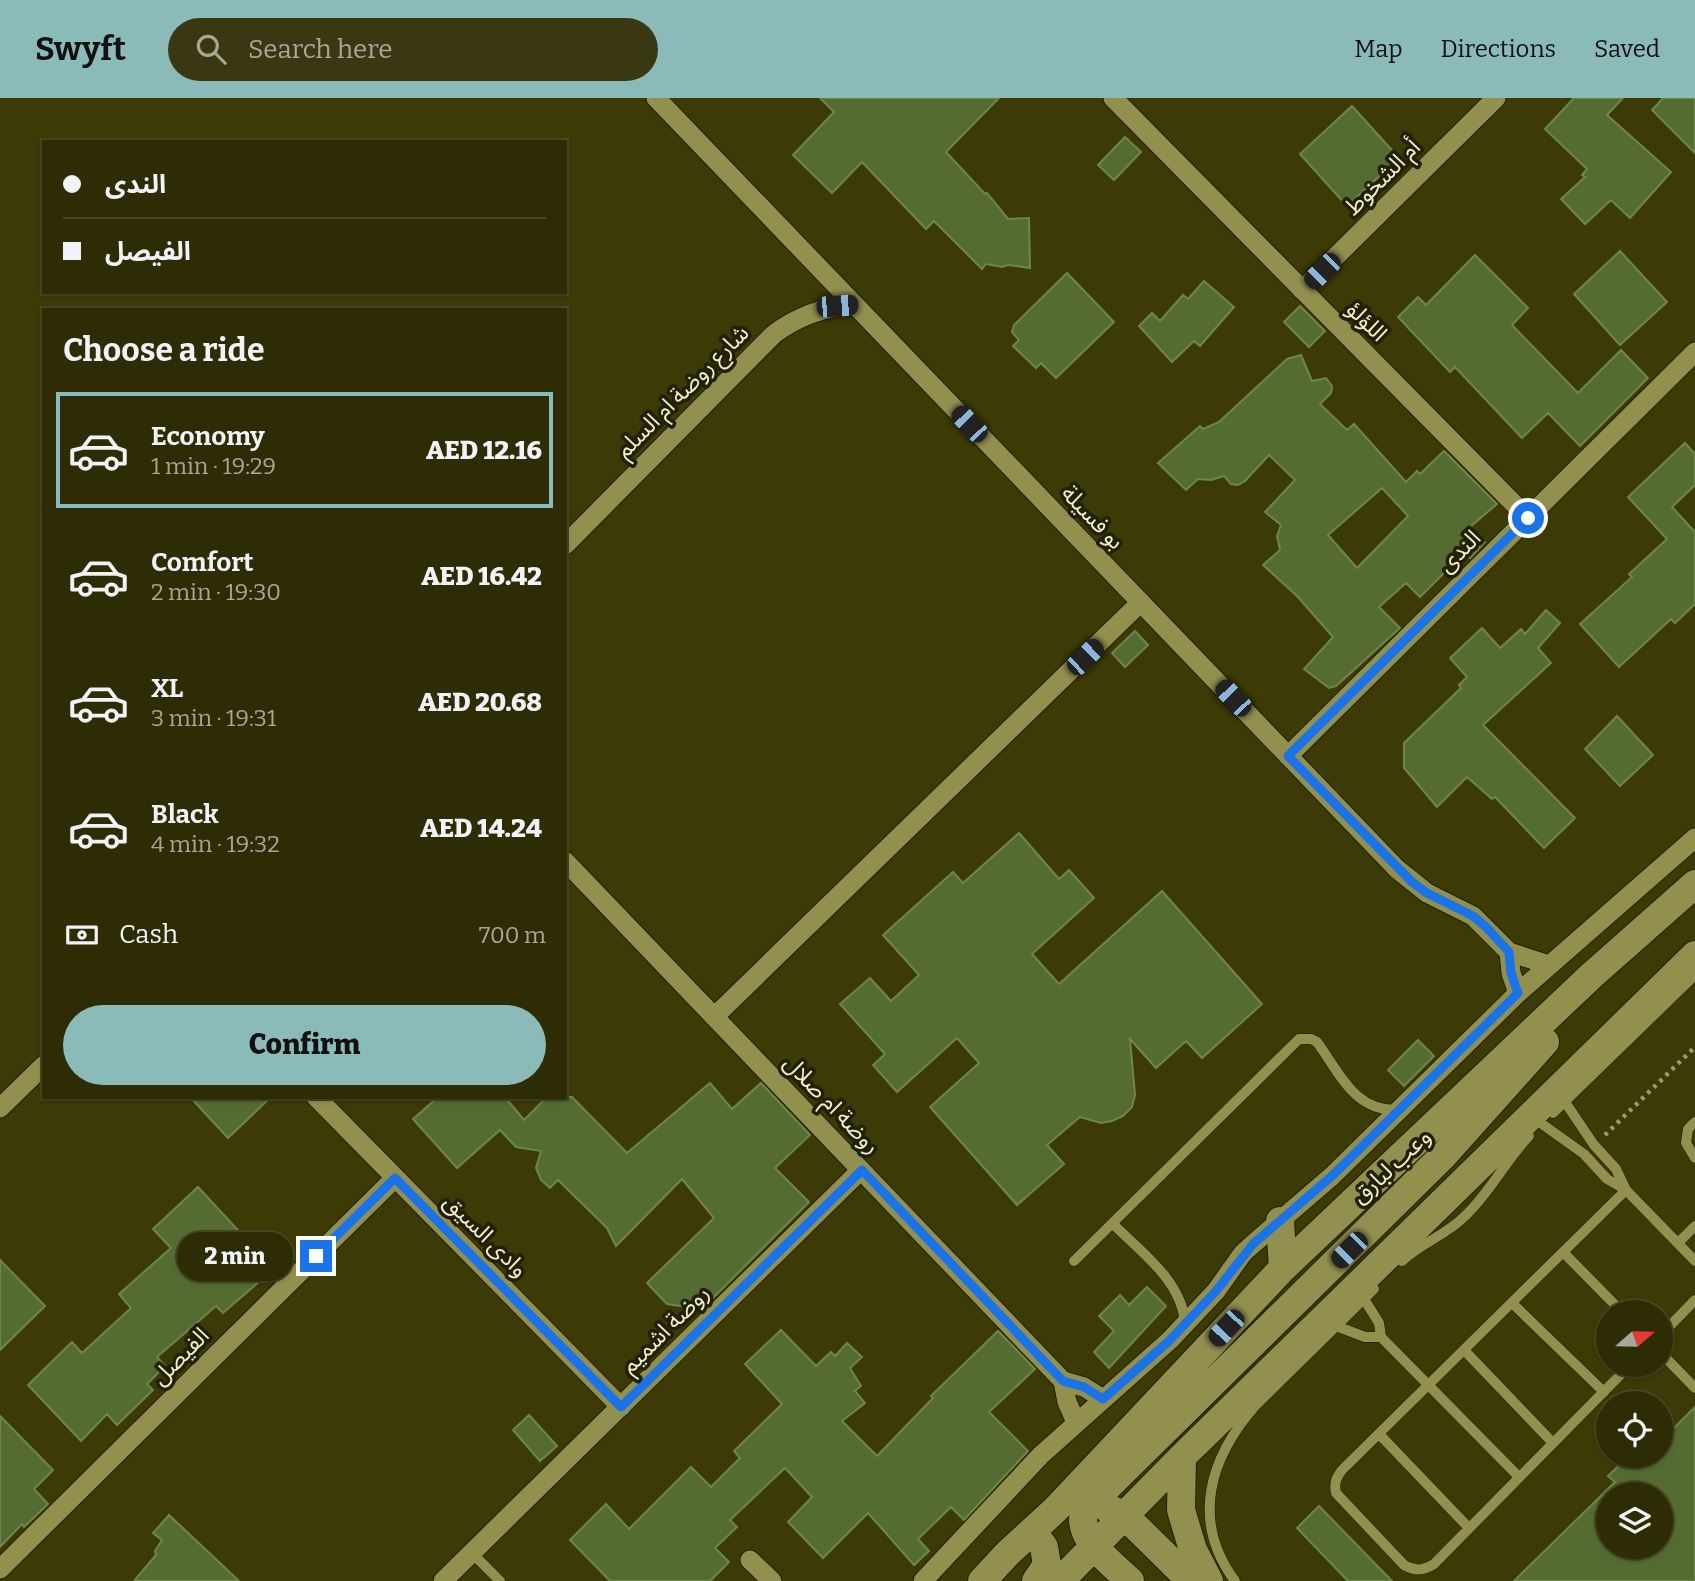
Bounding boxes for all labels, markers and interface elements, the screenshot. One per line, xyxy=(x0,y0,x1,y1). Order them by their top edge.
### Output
search box xyxy=(168,18,658,81)
text: Swyft xyxy=(35,29,126,69)
icon: search xyxy=(192,30,230,68)
text: Search here xyxy=(248,34,392,65)
text: Map xyxy=(1354,35,1403,63)
text: Directions xyxy=(1441,35,1556,63)
text: Saved xyxy=(1594,35,1660,63)
street label: أم الشخوط xyxy=(1338,133,1429,224)
text: الندى xyxy=(105,169,166,200)
text: الفيصل xyxy=(105,236,191,267)
car xyxy=(1300,249,1345,293)
car xyxy=(816,294,859,318)
street label: اللؤلؤ xyxy=(1341,295,1393,347)
street label: شارع روضة ام السلم xyxy=(610,319,757,466)
text: Choose a ride xyxy=(63,331,264,369)
car xyxy=(947,402,992,446)
icon: car xyxy=(67,419,130,482)
text: Economy xyxy=(151,421,265,452)
text: AED 12.16 xyxy=(426,435,542,466)
text: 1 min · 19:29 xyxy=(151,452,276,480)
street label: بو فسيلة xyxy=(1056,479,1130,555)
route start xyxy=(1512,502,1544,534)
street label: الندى xyxy=(1432,524,1486,578)
icon: car xyxy=(67,545,130,608)
text: Comfort xyxy=(151,547,254,578)
text: AED 16.42 xyxy=(421,561,542,592)
text: 2 min · 19:30 xyxy=(151,578,281,606)
car xyxy=(1063,635,1108,679)
icon: car xyxy=(67,671,130,734)
text: XL xyxy=(151,673,183,704)
car xyxy=(1211,676,1256,720)
text: AED 20.68 xyxy=(418,687,542,718)
text: 3 min · 19:31 xyxy=(151,704,276,732)
icon: car xyxy=(67,797,130,860)
text: Black xyxy=(151,799,219,830)
text: AED 14.24 xyxy=(420,813,542,844)
text: 4 min · 19:32 xyxy=(151,830,280,858)
icon: cash xyxy=(63,916,101,954)
text: Cash xyxy=(119,919,178,950)
text: 700 m xyxy=(479,921,546,949)
button: Confirm xyxy=(63,1005,546,1085)
street label: روضة ام صلال xyxy=(775,1049,886,1162)
street label: وعب لبارق xyxy=(1346,1122,1436,1210)
street label: وادى السيق xyxy=(438,1187,534,1283)
car xyxy=(1327,1228,1372,1272)
callout: 2 min xyxy=(176,1232,292,1280)
route end xyxy=(300,1240,332,1272)
text: 2 min xyxy=(204,1242,266,1270)
street label: روضة اشميم xyxy=(615,1279,717,1381)
north arrow xyxy=(1596,1300,1673,1377)
map controls xyxy=(1596,1300,1673,1559)
car xyxy=(1204,1305,1249,1351)
street label: الفيصل xyxy=(145,1321,215,1391)
button: locate xyxy=(1596,1391,1673,1468)
button: layers xyxy=(1596,1482,1673,1559)

